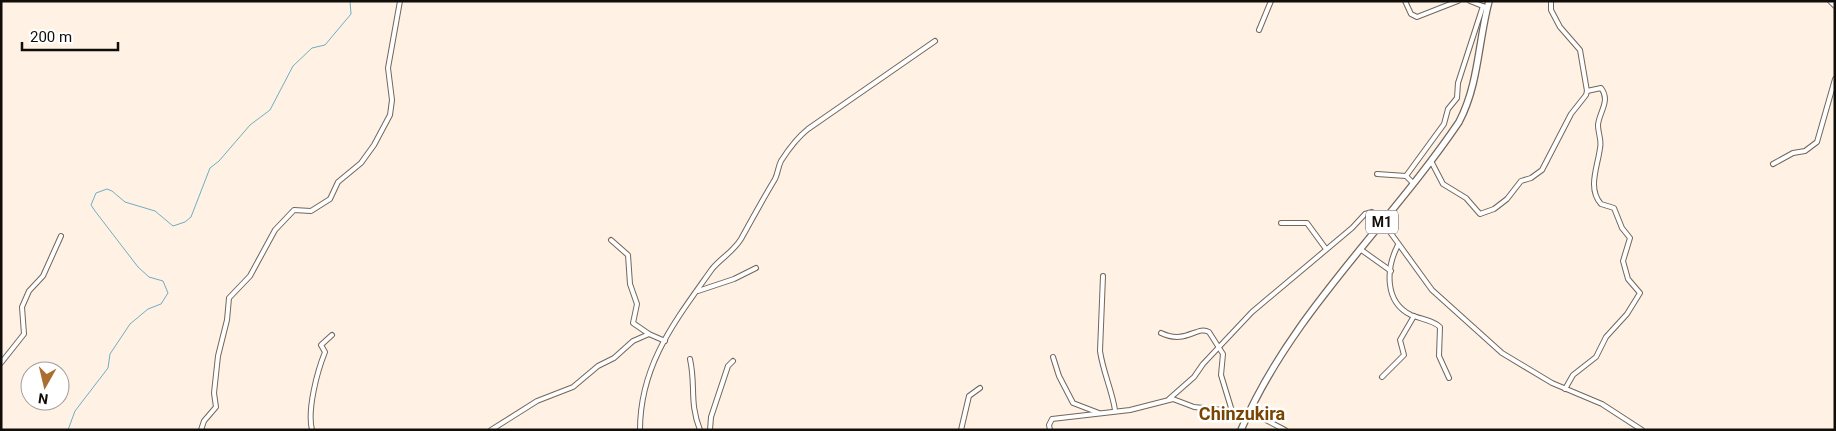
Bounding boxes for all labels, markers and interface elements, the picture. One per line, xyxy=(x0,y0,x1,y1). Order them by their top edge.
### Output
scale bar xyxy=(22,20,119,52)
text: 200 m xyxy=(30,28,72,46)
road number: M1 xyxy=(1366,210,1398,233)
north arrow xyxy=(20,361,70,411)
text: N xyxy=(37,390,49,407)
district label: Chinzukira xyxy=(1199,403,1285,424)

